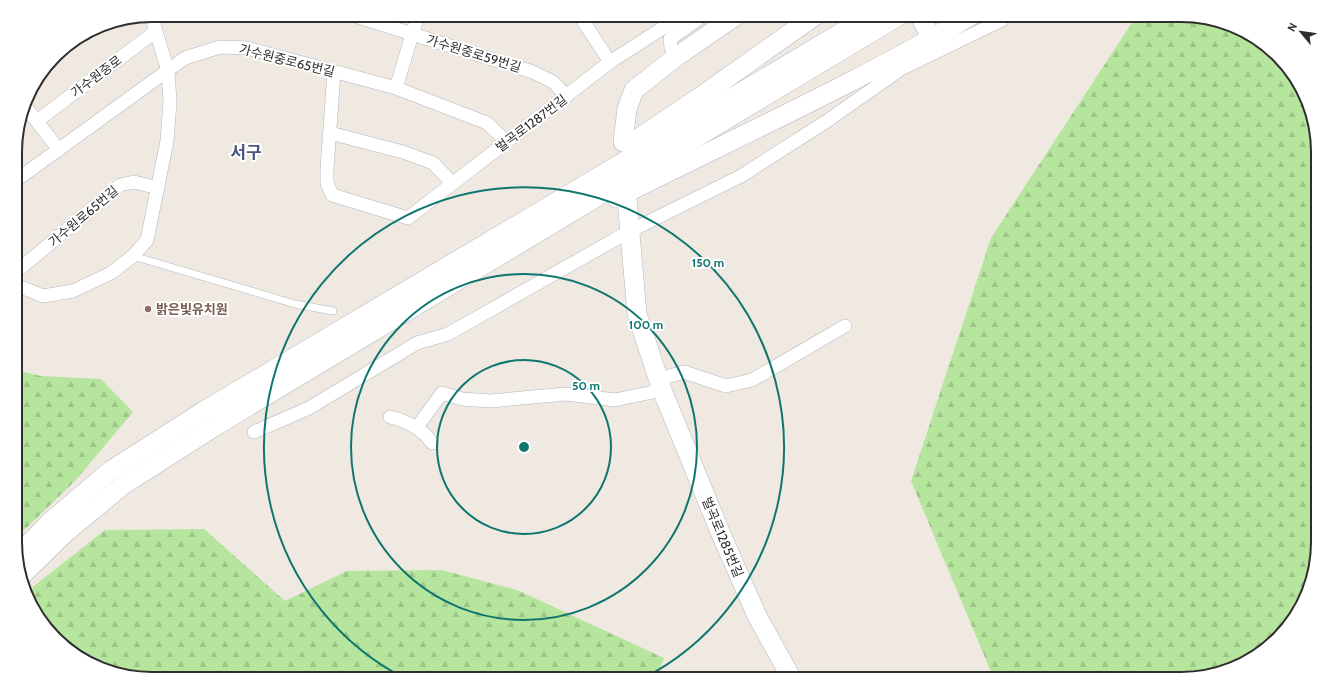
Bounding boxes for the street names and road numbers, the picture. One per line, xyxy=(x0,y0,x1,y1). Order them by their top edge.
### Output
street label: 가수원중로59번길 xyxy=(425,31,523,75)
street label: 가수원중로65번길 xyxy=(237,40,337,80)
street label: 가수원중로 xyxy=(67,52,125,100)
street label: 벌곡로1287번길 xyxy=(492,91,570,155)
street label: 가수원로65번길 xyxy=(45,182,121,250)
street label: 벌곡로1285번길 xyxy=(699,494,747,580)

